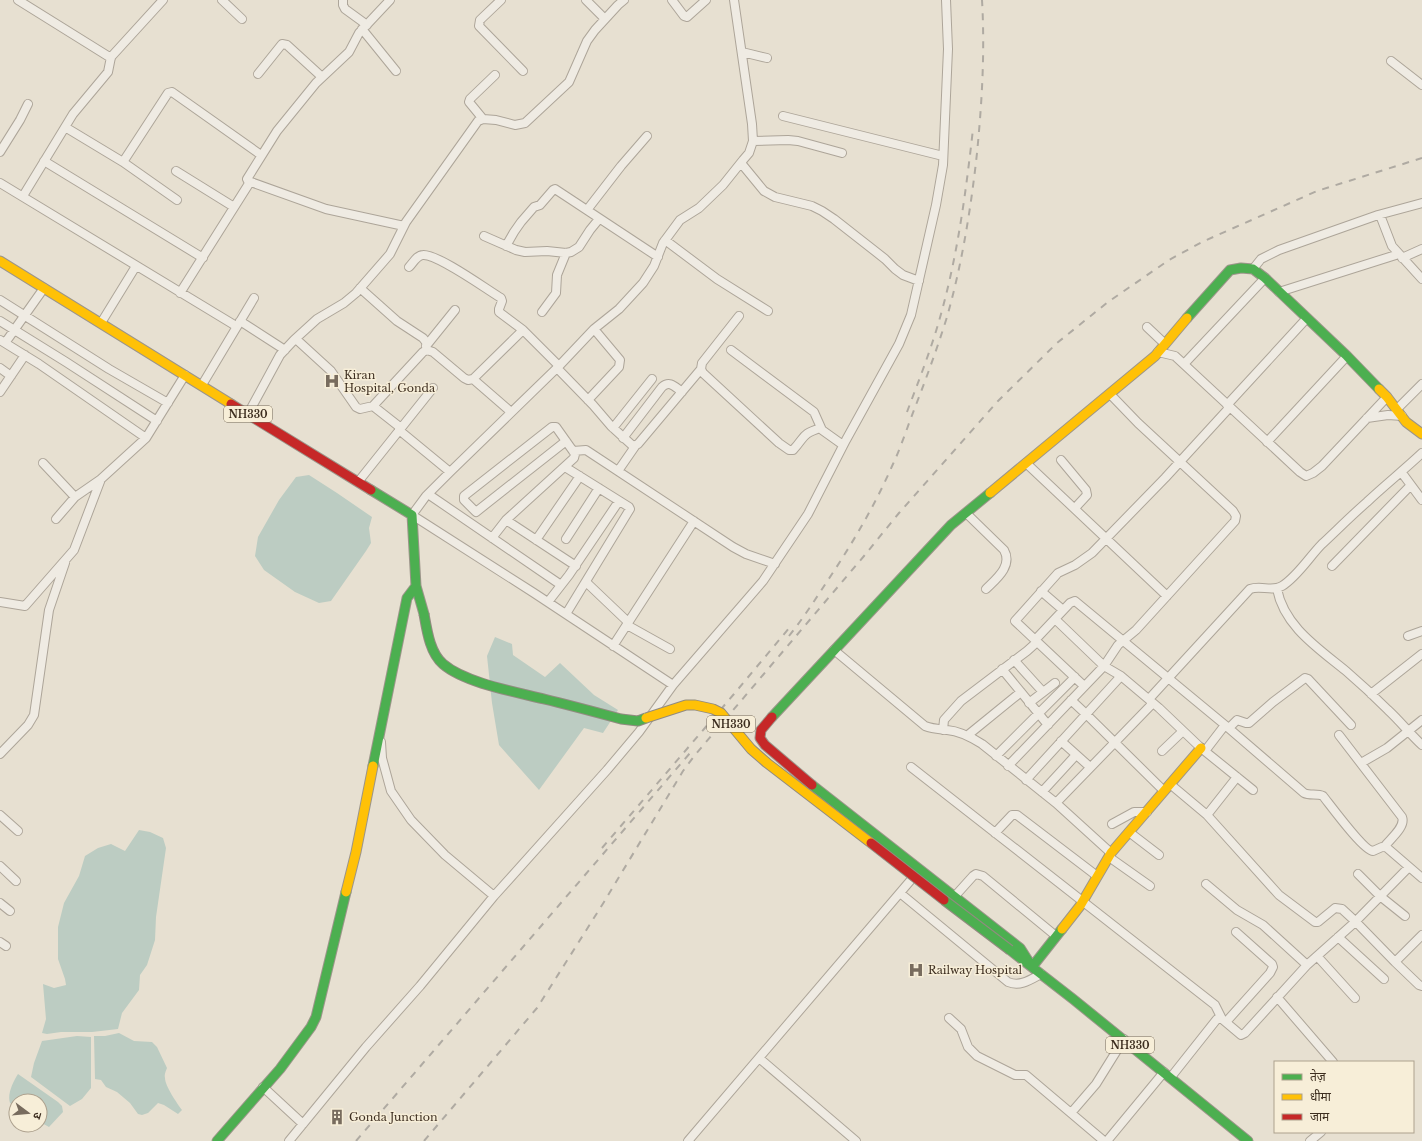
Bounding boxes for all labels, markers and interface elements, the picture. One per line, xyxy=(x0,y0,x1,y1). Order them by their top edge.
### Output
place label: Kiran Hospital, Gonda xyxy=(344,368,436,395)
hospital icon: Kiran Hospital, Gonda xyxy=(323,372,341,390)
road number: NH330 xyxy=(224,406,272,422)
road number: NH330 xyxy=(707,716,755,732)
hospital icon: Railway Hospital xyxy=(907,961,925,979)
place label: Railway Hospital xyxy=(928,963,1023,977)
road number: NH330 xyxy=(1106,1037,1154,1053)
legend xyxy=(1274,1061,1414,1133)
text: तेज़ xyxy=(1310,1069,1327,1084)
text: धीमा xyxy=(1310,1089,1332,1104)
north arrow xyxy=(8,1093,48,1133)
building icon: Gonda Junction xyxy=(328,1108,346,1126)
text: जाम xyxy=(1310,1109,1330,1124)
place label: Gonda Junction xyxy=(349,1110,438,1124)
text: उ xyxy=(30,1111,45,1121)

